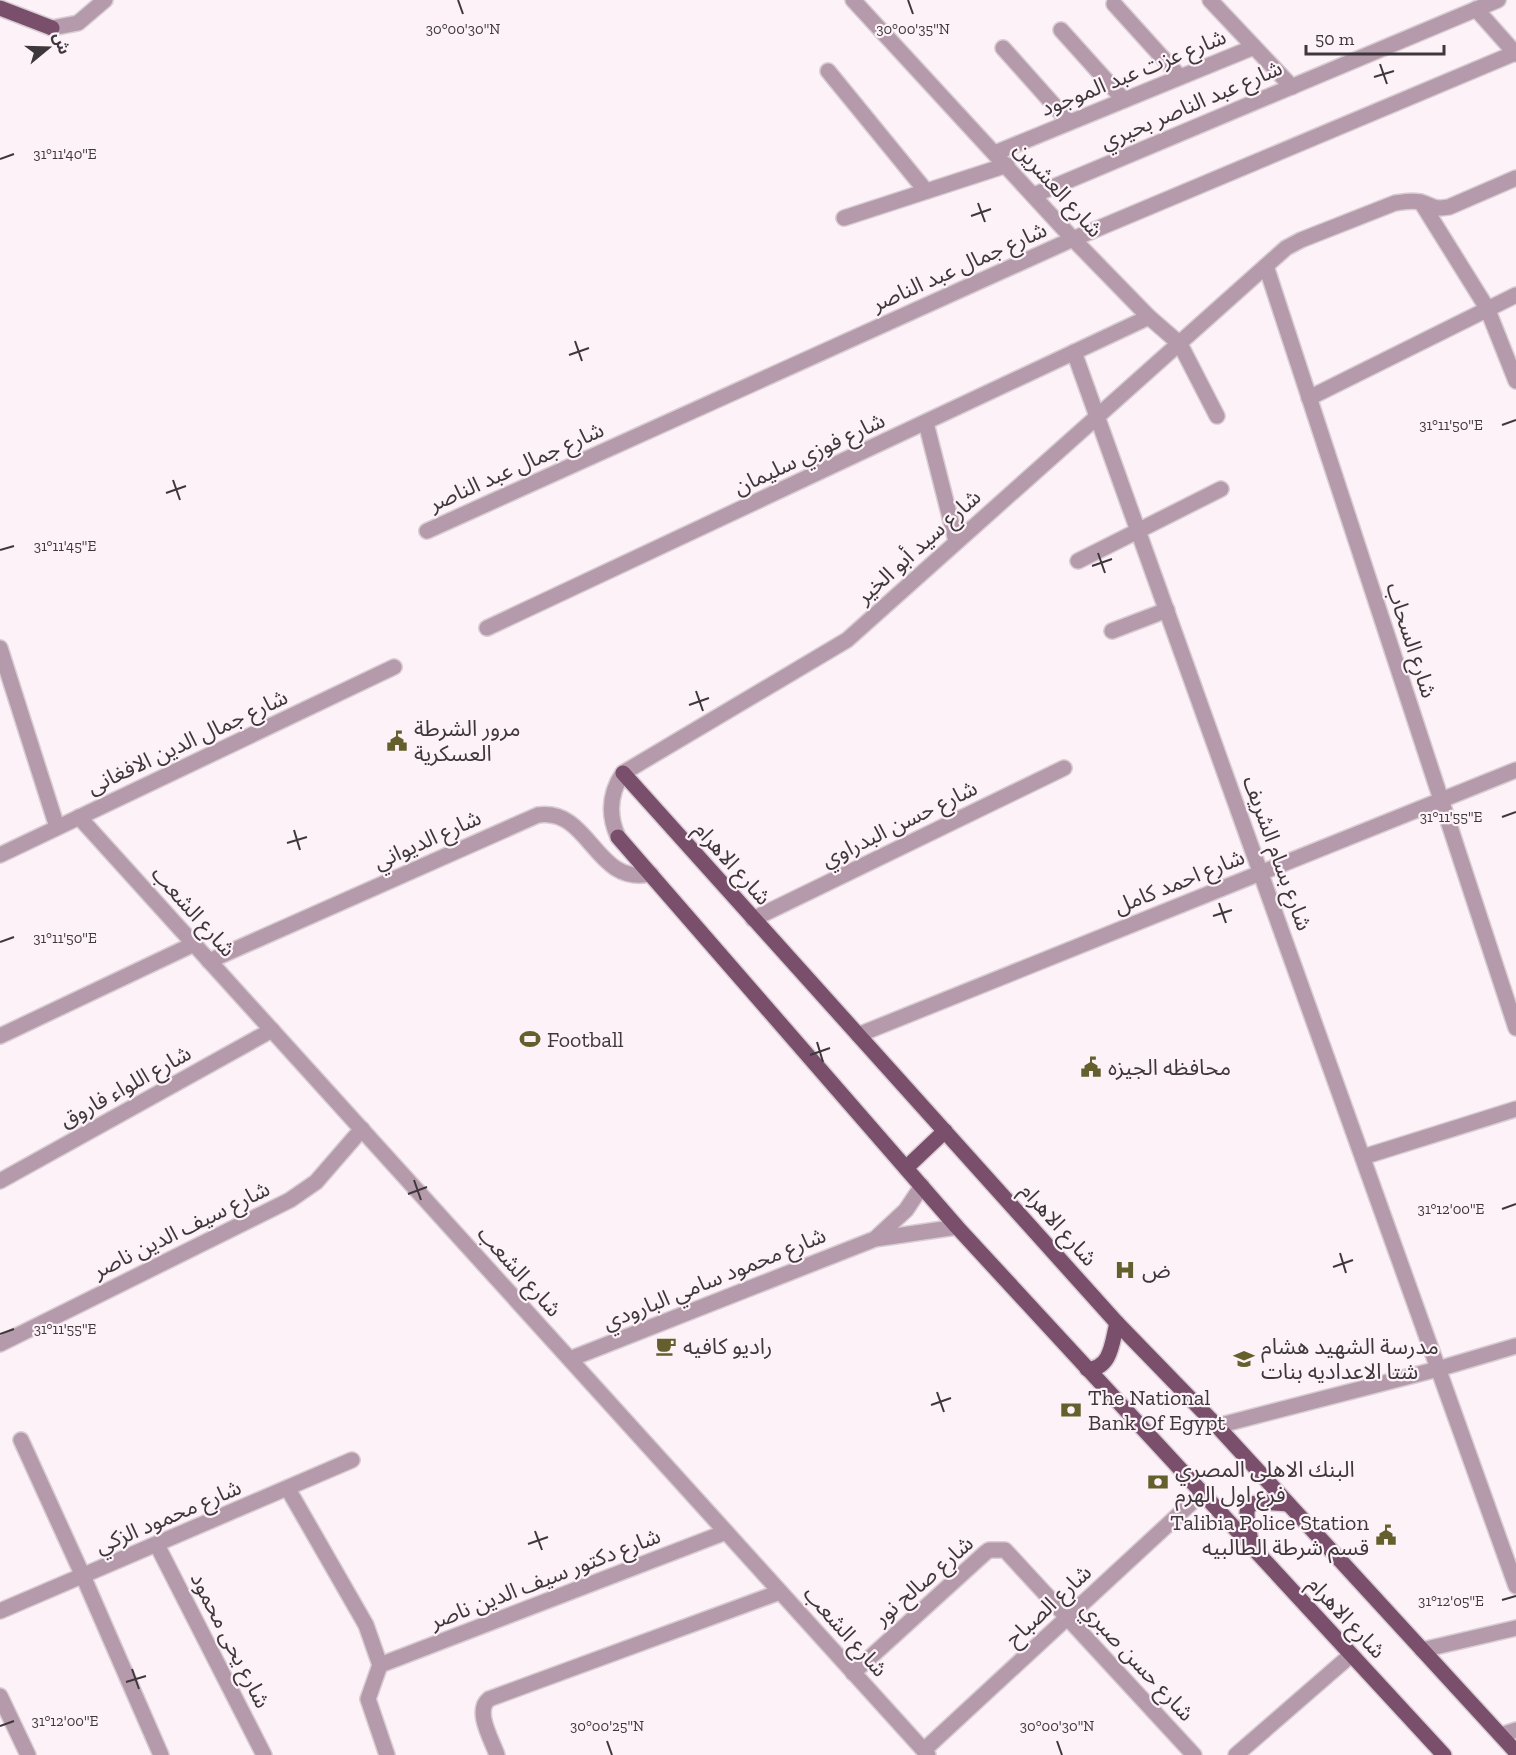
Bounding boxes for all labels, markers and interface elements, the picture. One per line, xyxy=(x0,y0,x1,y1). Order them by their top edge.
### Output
north arrow xyxy=(18,18,78,78)
scale bar xyxy=(1306,18,1444,56)
text: 30°00'30"N xyxy=(426,20,500,38)
text: 30°00'35"N xyxy=(876,20,950,38)
street label: شارع عزت عبد الموجود xyxy=(1036,23,1231,125)
text: 50 m xyxy=(1315,28,1355,50)
text: ش xyxy=(49,30,74,57)
street label: شارع عبد الناصر بحيري xyxy=(1096,54,1288,158)
street label: شارع العشرين xyxy=(1006,136,1109,245)
text: 31°11'40"E xyxy=(33,145,97,163)
street label: شارع جمال عبد الناصر xyxy=(866,216,1052,320)
street label: شارع فوزي سليمان xyxy=(729,407,891,503)
street label: شارع جمال عبد الناصر xyxy=(423,416,609,520)
text: 31°11'50"E xyxy=(1419,416,1483,434)
street label: شارع سيد أبو الخير xyxy=(850,483,988,612)
text: 31°11'45"E xyxy=(34,537,96,555)
street label: شارع السحاب xyxy=(1377,579,1443,702)
street label: شارع جمال الدين الافغانى xyxy=(83,683,293,803)
place label: مرور الشرطة العسكرية xyxy=(414,715,520,767)
public building icon: مرور الشرطة العسكرية xyxy=(385,729,409,753)
street label: شارع بسام الشريف xyxy=(1234,772,1318,935)
street label: شارع حسن البدراوي xyxy=(817,774,983,876)
street label: شارع الديواني xyxy=(369,804,486,878)
text: 31°11'55"E xyxy=(1420,808,1482,826)
street label: شارع الاهرام xyxy=(686,816,777,912)
street label: شارع احمد كامل xyxy=(1110,843,1250,923)
street label: شارع الشعب xyxy=(144,860,241,964)
text: 31°11'50"E xyxy=(33,929,97,947)
place label: Football xyxy=(547,1026,624,1053)
sports icon: Football xyxy=(518,1027,542,1051)
street label: شارع اللواء فاروق xyxy=(55,1039,197,1136)
place label: محافظه الجيزه xyxy=(1108,1054,1231,1081)
public building icon: محافظه الجيزه xyxy=(1079,1055,1103,1079)
street label: شارع سيف الدين ناصر xyxy=(87,1175,275,1287)
street label: شارع الاهرام xyxy=(1012,1177,1103,1273)
text: 31°12'00"E xyxy=(1418,1200,1485,1218)
street label: شارع الشعب xyxy=(470,1220,567,1324)
street label: شارع محمود سامي البارودي xyxy=(599,1221,831,1339)
place label: ض xyxy=(1142,1257,1171,1284)
hospital icon: ض xyxy=(1113,1258,1137,1282)
text: 31°11'55"E xyxy=(34,1320,96,1338)
place label: راديو كافيه xyxy=(683,1333,772,1360)
place label: مدرسة الشهيد هشام شتا الاعداديه بنات xyxy=(1261,1333,1439,1385)
cafe icon: راديو كافيه xyxy=(654,1334,678,1358)
school or university icon: مدرسة الشهيد هشام شتا الاعداديه بنات xyxy=(1232,1347,1256,1371)
place label: The National Bank Of Egypt xyxy=(1088,1384,1226,1436)
bank icon: The National Bank Of Egypt xyxy=(1059,1398,1083,1422)
place label: البنك الاهلى المصري فرع اول الهرم xyxy=(1175,1456,1355,1511)
bank icon: البنك الاهلى المصري فرع اول الهرم xyxy=(1146,1470,1170,1494)
street label: شارع محمود الزكي xyxy=(91,1474,247,1562)
place label: Talibia Police Station قسم شرطة الطالبيه xyxy=(1170,1509,1369,1564)
street label: شارع دكتور سيف الدين ناصر xyxy=(425,1522,665,1638)
public building icon: Talibia Police Station قسم شرطة الطالبيه xyxy=(1374,1523,1398,1547)
street label: شارع صالح نور xyxy=(867,1530,981,1634)
street label: شارع الصباح xyxy=(1000,1559,1099,1654)
street label: شارع يحى محمود xyxy=(182,1568,276,1714)
street label: شارع الاهرام xyxy=(1300,1571,1391,1666)
street label: شارع الشعب xyxy=(796,1580,893,1684)
text: 31°12'05"E xyxy=(1418,1592,1484,1610)
street label: شارع حسن صبري xyxy=(1073,1596,1200,1729)
text: 31°12'00"E xyxy=(32,1712,99,1730)
text: 30°00'25"N xyxy=(570,1717,644,1735)
text: 30°00'30"N xyxy=(1020,1717,1094,1735)

